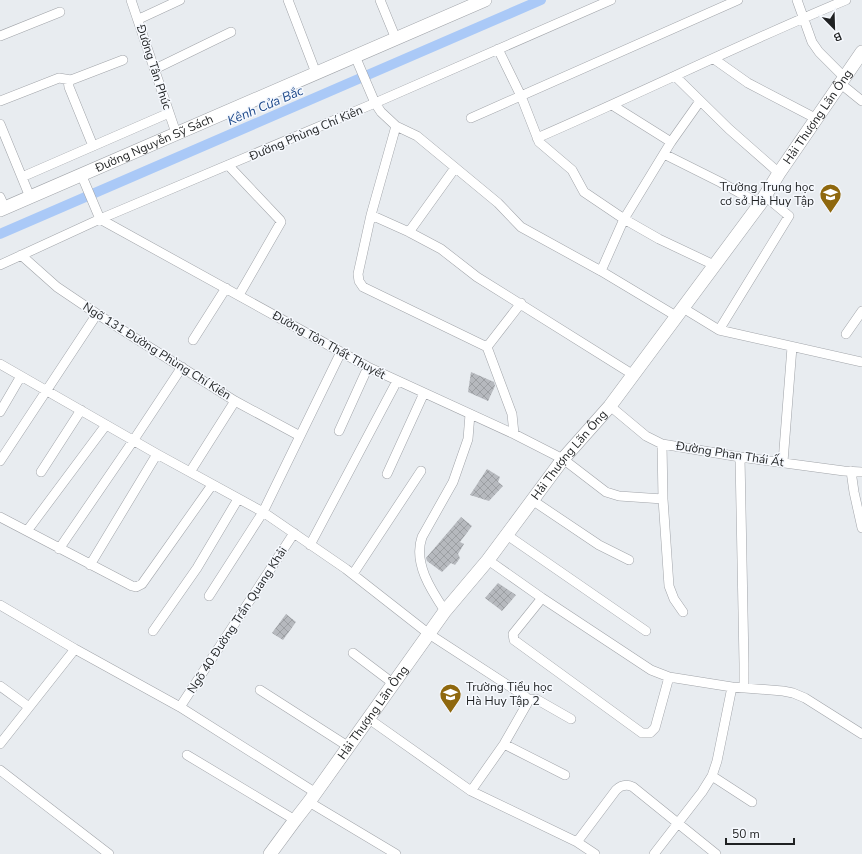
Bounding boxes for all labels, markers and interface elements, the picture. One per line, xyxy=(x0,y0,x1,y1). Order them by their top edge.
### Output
north arrow xyxy=(814,8,854,48)
street label: Đường Tân Phúc xyxy=(132,21,175,112)
text: B xyxy=(831,28,844,45)
street label: Hải Thượng Lãn Ông xyxy=(779,66,856,167)
water label: Kênh Cửa Bắc xyxy=(225,81,307,130)
street label: Đường Phùng Chí Kiên xyxy=(246,102,365,165)
street label: Đường Nguyễn Sỹ Sách xyxy=(92,111,216,176)
place label: Trường Trung học cơ sở Hà Huy Tập xyxy=(720,179,814,209)
school or university icon: Trường Trung học cơ sở Hà Huy Tập xyxy=(817,181,843,214)
street label: Ngõ 131 Đường Phùng Chí Kiên xyxy=(80,299,234,403)
street label: Đường Tôn Thất Thuyết xyxy=(269,307,389,383)
street label: Hải Thượng Lãn Ông xyxy=(527,407,611,503)
street label: Đường Phan Thái Ất xyxy=(674,436,786,471)
street label: Ngõ 40 Đường Trần Quang Khải xyxy=(183,544,291,696)
street label: Hải Thượng Lãn Ông xyxy=(334,662,412,763)
place label: Trường Tiểu học Hà Huy Tập 2 xyxy=(466,679,553,709)
school or university icon: Trường Tiểu học Hà Huy Tập 2 xyxy=(438,681,464,714)
scale bar xyxy=(726,820,794,846)
text: 50 m xyxy=(732,826,760,842)

